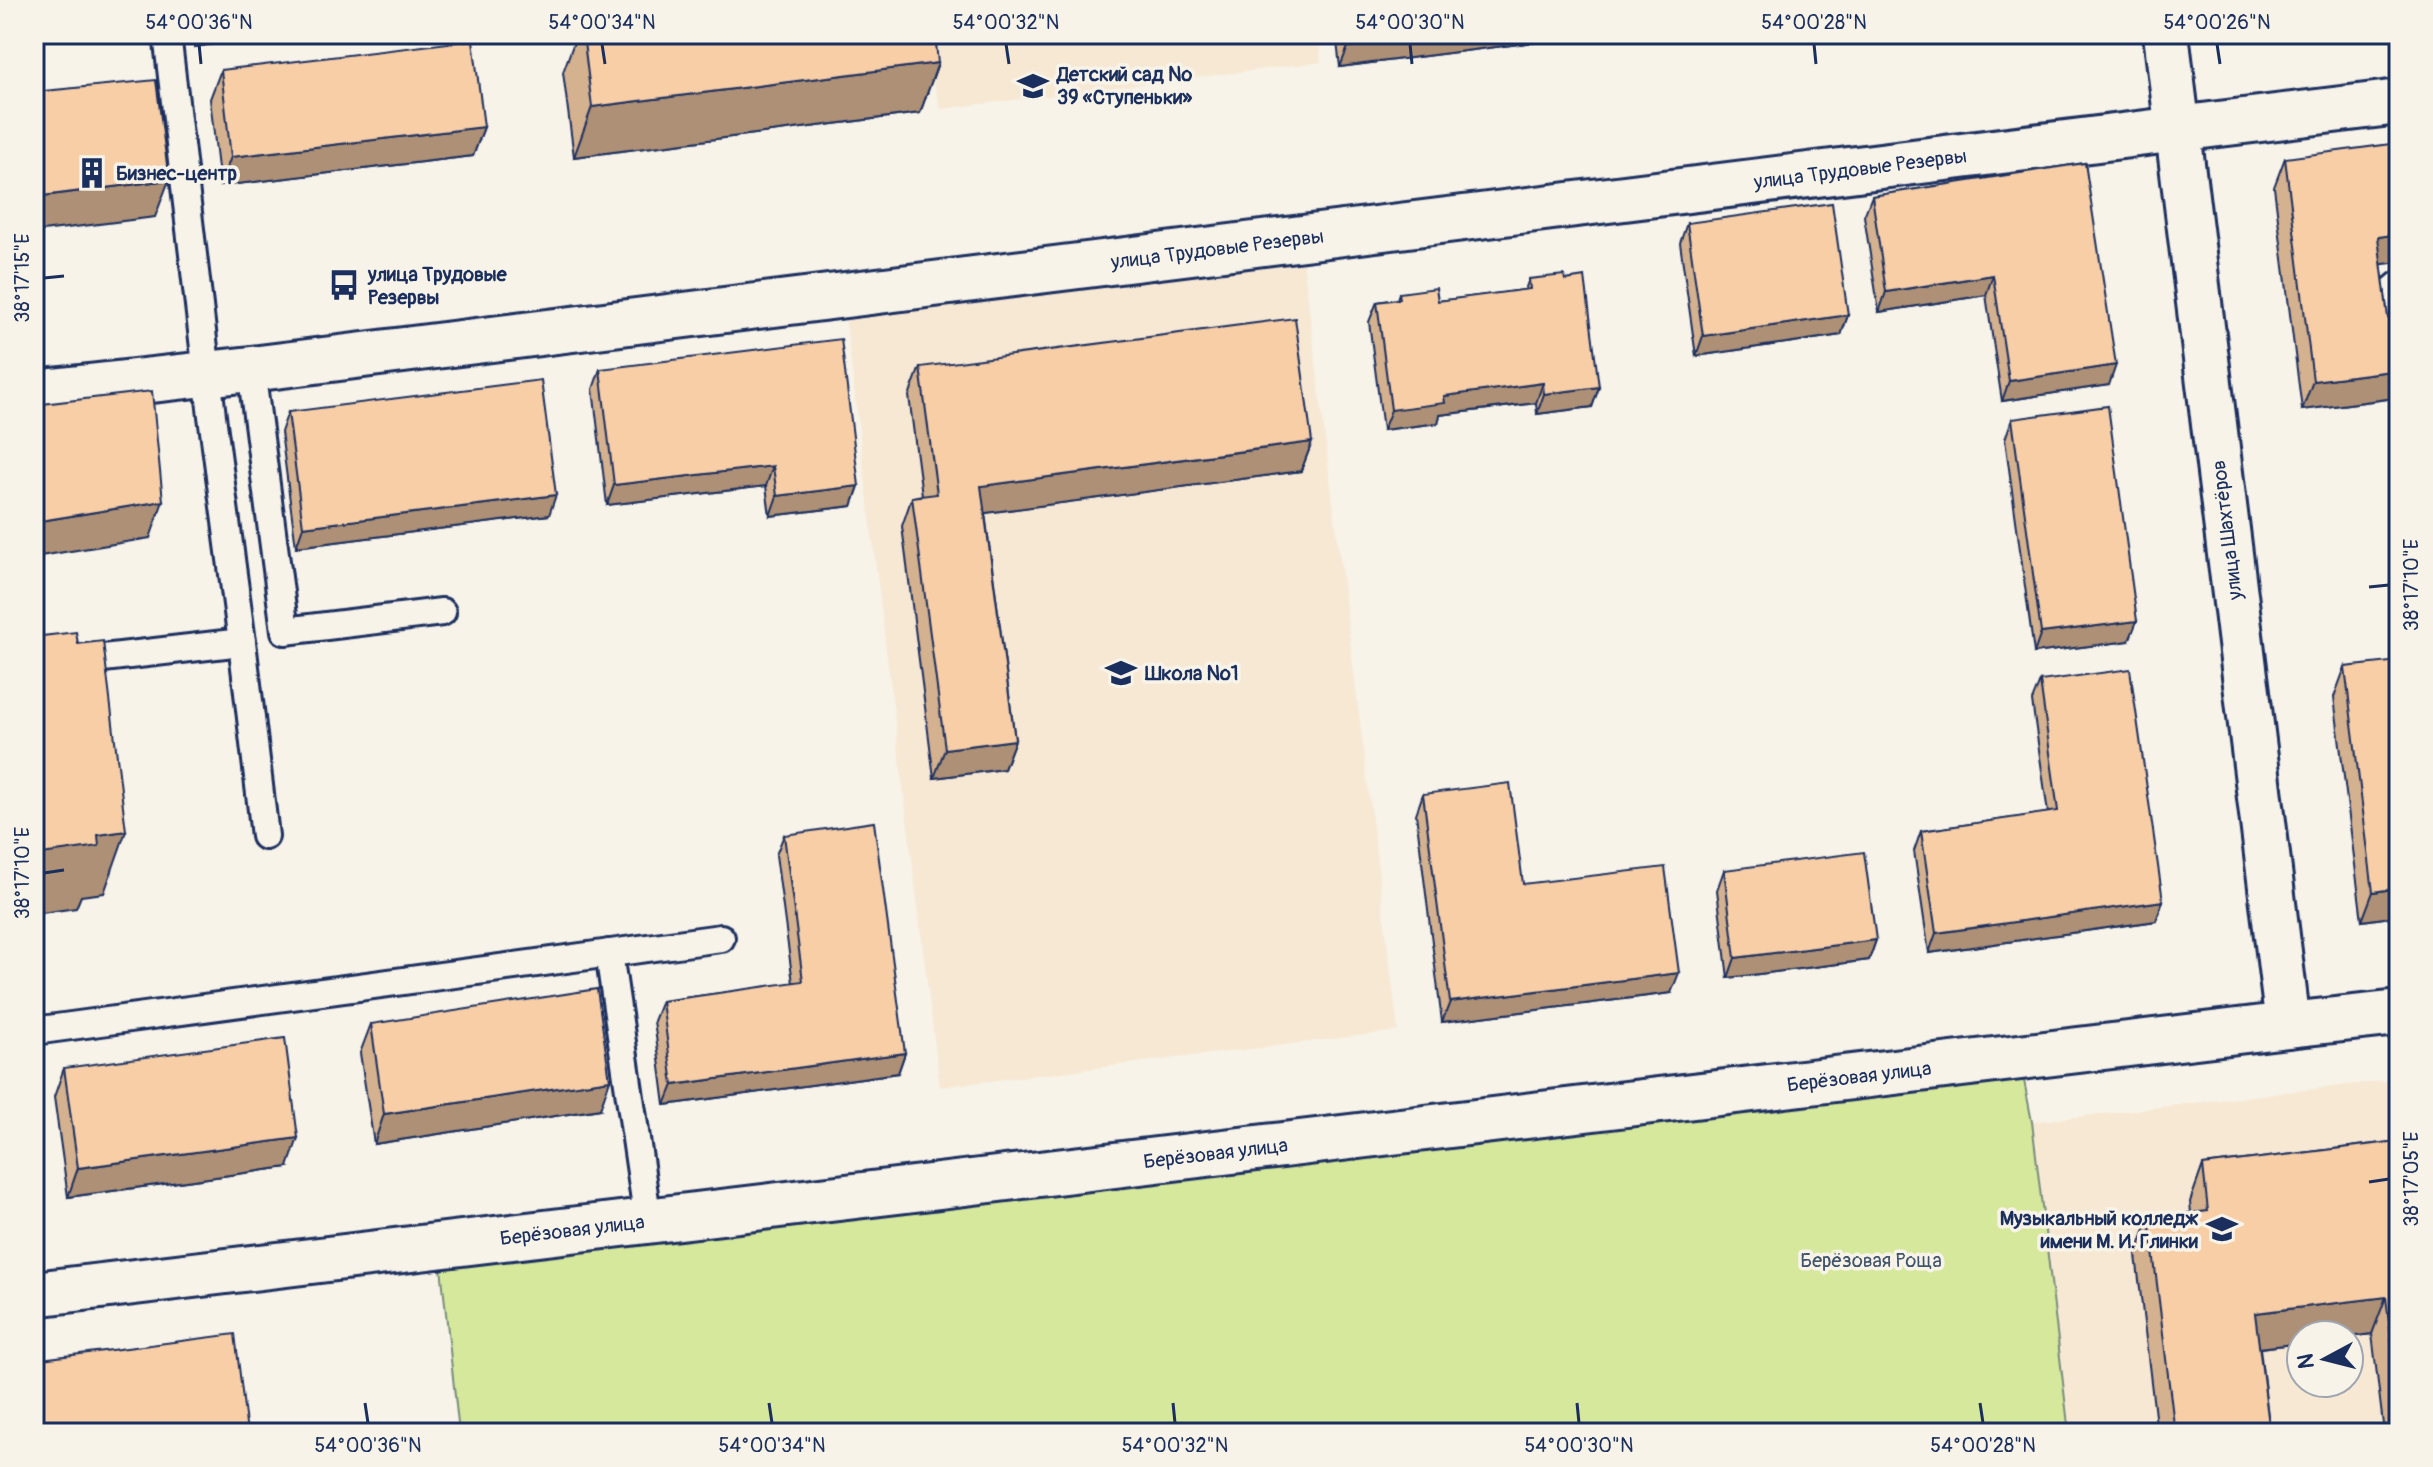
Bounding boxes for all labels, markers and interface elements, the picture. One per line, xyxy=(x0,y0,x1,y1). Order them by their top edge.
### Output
text: 54°00'36"N xyxy=(146,10,252,35)
text: 54°00'34"N xyxy=(549,10,655,35)
text: 54°00'32"N xyxy=(953,10,1059,35)
text: 54°00'30"N xyxy=(1356,10,1464,35)
text: 54°00'28"N xyxy=(1761,10,1867,35)
text: 54°00'26"N xyxy=(2164,10,2270,35)
place label: Детский сад № 39 «Ступеньки» xyxy=(1056,62,1193,110)
school or university icon: Детский сад № 39 «Ступеньки» xyxy=(1016,69,1050,103)
street label: улица Трудовые Резервы xyxy=(1751,143,1968,194)
building icon: Бизнес-центр xyxy=(75,156,109,190)
place label: Бизнес-центр xyxy=(116,161,237,186)
street label: улица Трудовые Резервы xyxy=(1108,223,1325,274)
text: 38°17'15"E xyxy=(10,233,35,323)
place label: улица Трудовые Резервы xyxy=(367,262,508,310)
bus stop icon: улица Трудовые Резервы xyxy=(327,268,361,302)
street label: улица Шахтёров xyxy=(2206,459,2248,602)
text: 38°17'10"E xyxy=(2399,539,2424,631)
school or university icon: Школа №1 xyxy=(1104,656,1138,690)
place label: Школа №1 xyxy=(1144,661,1239,686)
text: 38°17'10"E xyxy=(10,827,35,919)
street label: Берёзовая улица xyxy=(1785,1055,1933,1097)
text: 38°17'05"E xyxy=(2399,1131,2424,1227)
street label: Берёзовая улица xyxy=(1142,1132,1289,1174)
place label: Музыкальный колледж имени М. И. Глинки xyxy=(2000,1206,2199,1254)
street label: Берёзовая улица xyxy=(499,1209,646,1251)
school or university icon: Музыкальный колледж имени М. И. Глинки xyxy=(2205,1212,2239,1246)
park label: Берёзовая Роща xyxy=(1800,1248,1942,1273)
north arrow xyxy=(2285,1319,2365,1399)
text: N xyxy=(2291,1352,2321,1370)
text: 54°00'36"N xyxy=(315,1433,421,1458)
text: 54°00'34"N xyxy=(719,1433,825,1458)
text: 54°00'32"N xyxy=(1122,1433,1228,1458)
text: 54°00'30"N xyxy=(1525,1433,1633,1458)
text: 54°00'28"N xyxy=(1930,1433,2036,1458)

